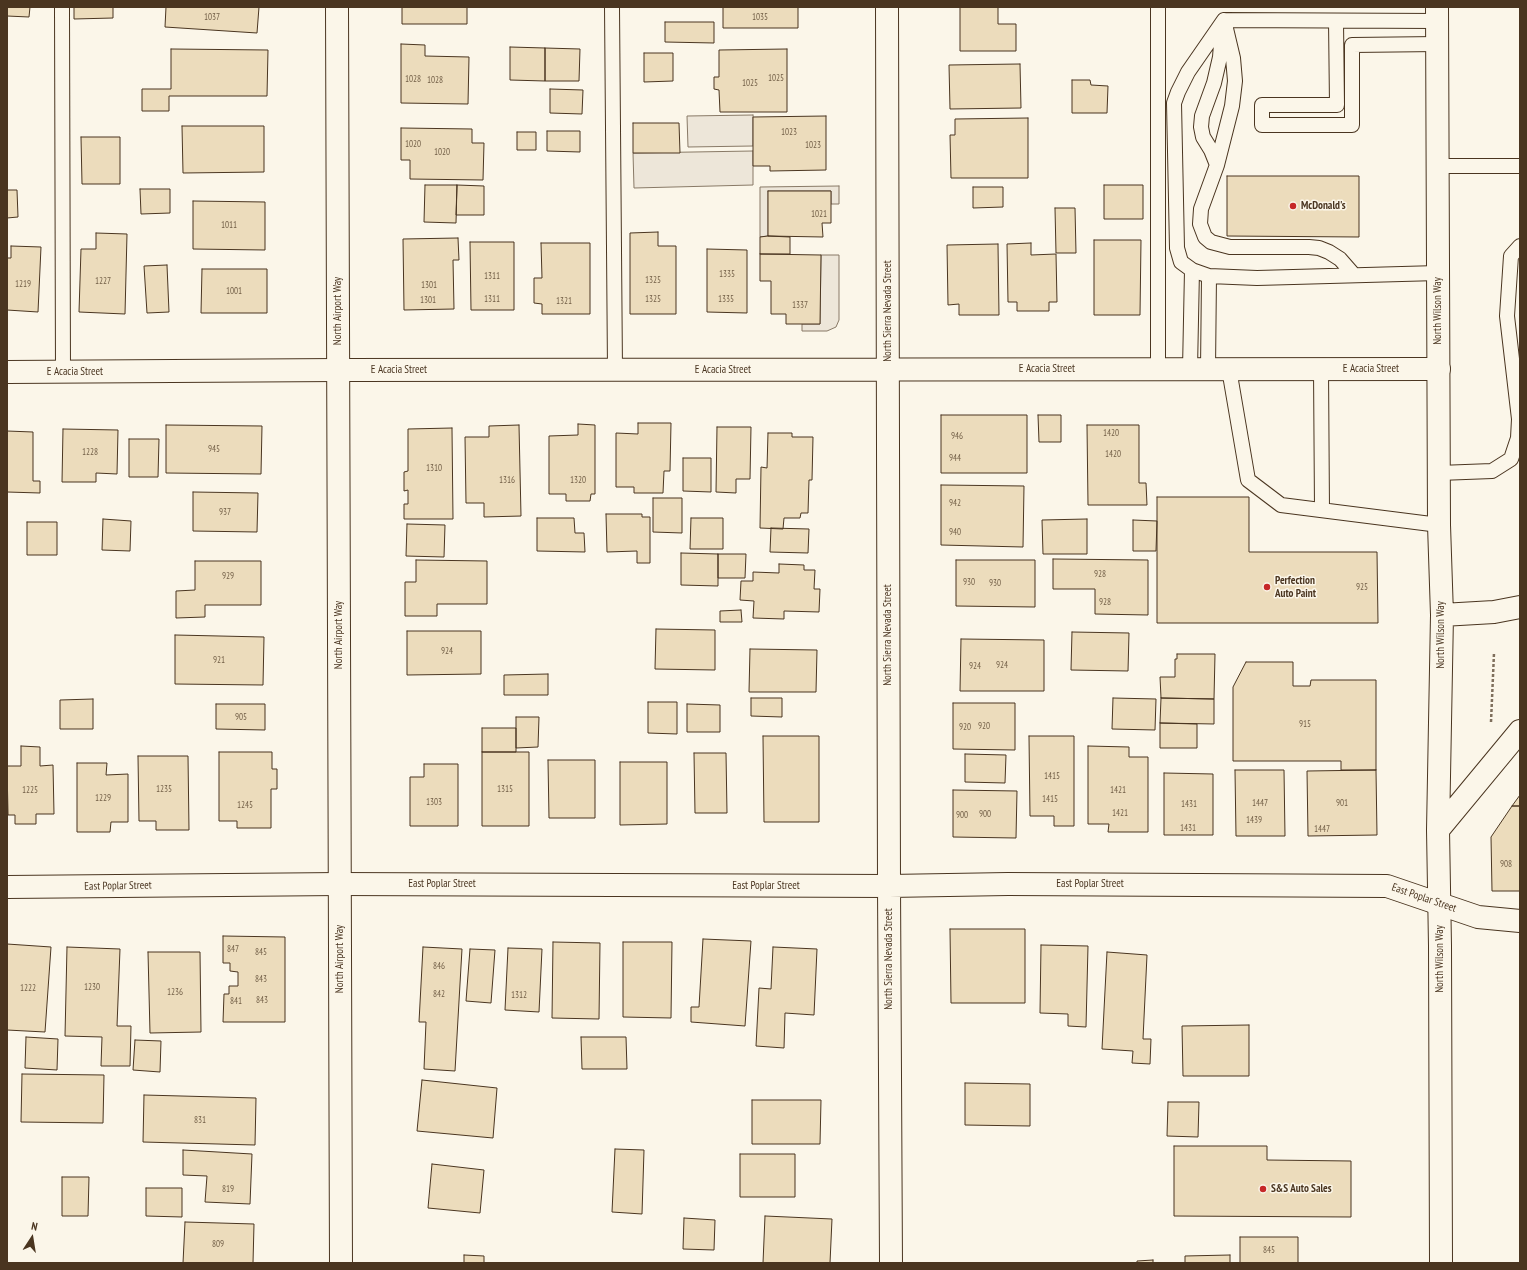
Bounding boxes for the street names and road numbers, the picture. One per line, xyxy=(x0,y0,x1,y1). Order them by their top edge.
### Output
street label: North Sierra Nevada Street xyxy=(881,260,895,362)
street label: North Airport Way xyxy=(331,277,345,345)
street label: North Wilson Way xyxy=(1431,277,1445,345)
street label: E Acacia Street xyxy=(1019,362,1075,376)
street label: E Acacia Street xyxy=(1343,362,1399,376)
street label: E Acacia Street xyxy=(371,363,427,377)
street label: E Acacia Street xyxy=(695,363,751,377)
street label: E Acacia Street xyxy=(47,365,103,379)
street label: North Sierra Nevada Street xyxy=(881,584,895,686)
street label: North Airport Way xyxy=(332,601,346,669)
street label: North Wilson Way xyxy=(1434,601,1448,669)
street label: East Poplar Street xyxy=(408,877,476,891)
street label: East Poplar Street xyxy=(1056,877,1124,891)
street label: East Poplar Street xyxy=(84,879,152,893)
street label: East Poplar Street xyxy=(732,879,800,893)
street label: East Poplar Street xyxy=(1390,881,1458,915)
street label: North Sierra Nevada Street xyxy=(882,908,896,1010)
street label: North Airport Way xyxy=(333,925,347,993)
street label: North Wilson Way xyxy=(1433,925,1447,993)

